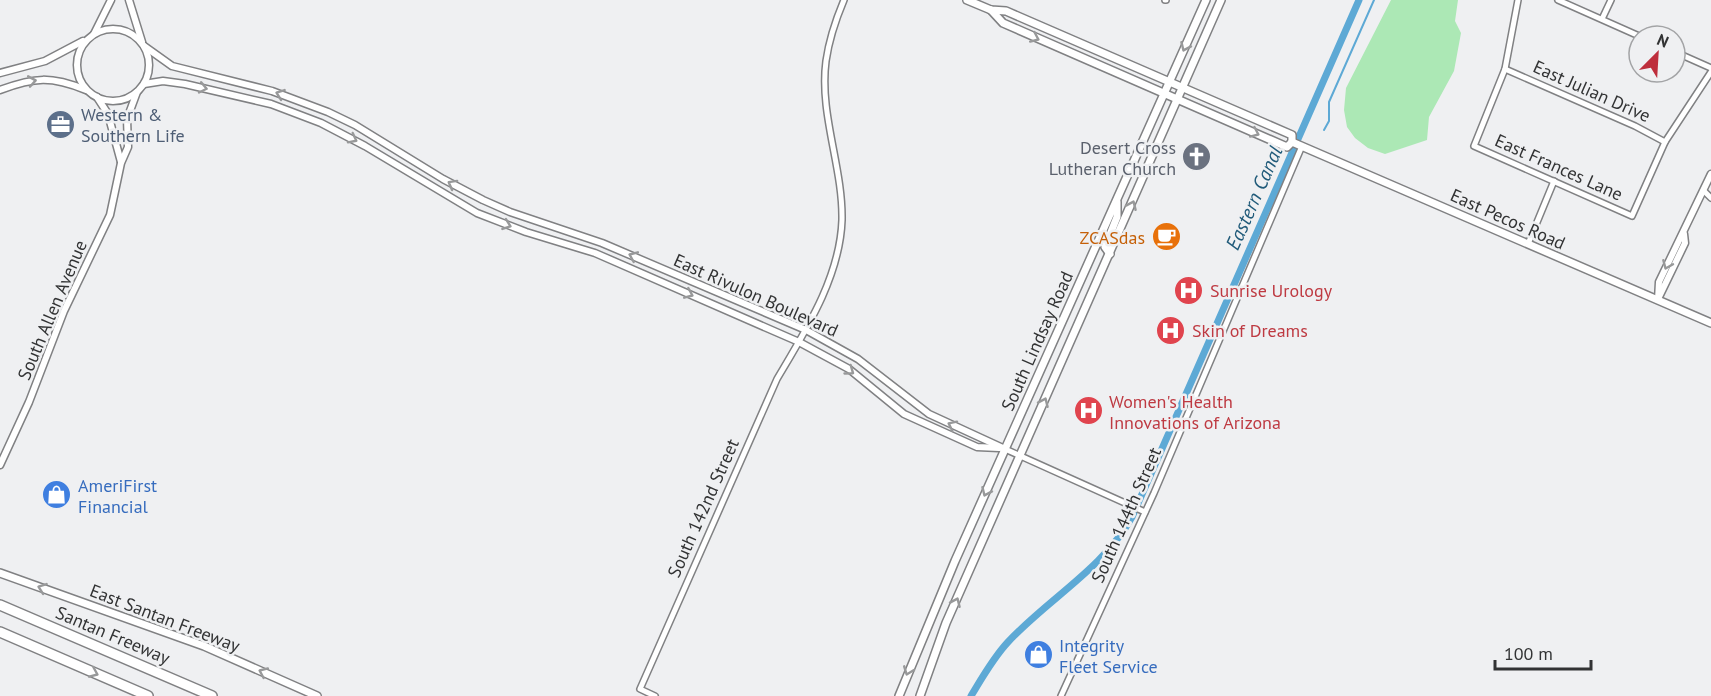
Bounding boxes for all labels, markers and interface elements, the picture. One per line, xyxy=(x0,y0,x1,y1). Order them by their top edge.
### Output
north arrow xyxy=(1627,24,1687,84)
text: N xyxy=(1654,29,1672,52)
one-way arrow xyxy=(1028,30,1039,42)
one-way arrow xyxy=(1180,40,1192,51)
street label: East Julian Drive xyxy=(1530,55,1654,127)
one-way arrow xyxy=(27,75,37,87)
one-way arrow xyxy=(198,81,208,94)
one-way arrow xyxy=(275,88,286,101)
place label: Western & Southern Life xyxy=(81,103,185,147)
office icon: Western & Southern Life xyxy=(44,108,76,140)
one-way arrow xyxy=(1249,126,1260,138)
street label: East Frances Lane xyxy=(1492,129,1626,205)
one-way arrow xyxy=(347,132,357,143)
place label: Desert Cross Lutheran Church xyxy=(1049,136,1176,180)
church icon: Desert Cross Lutheran Church xyxy=(1181,141,1213,173)
water label: Eastern Canal xyxy=(1220,141,1289,254)
one-way arrow xyxy=(448,180,458,191)
street label: East Pecos Road xyxy=(1447,183,1569,255)
one-way arrow xyxy=(1125,200,1137,211)
one-way arrow xyxy=(501,218,512,231)
cafe icon: ZCASdas xyxy=(1150,221,1182,253)
place label: ZCASdas xyxy=(1080,226,1145,249)
street label: South Allen Avenue xyxy=(12,237,92,383)
street label: East Rivulon Boulevard xyxy=(670,248,842,342)
one-way arrow xyxy=(628,251,639,263)
one-way arrow xyxy=(1662,259,1674,270)
street label: South Lindsay Road xyxy=(996,268,1078,414)
hospital icon: Sunrise Urology xyxy=(1173,274,1205,306)
place label: Sunrise Urology xyxy=(1210,279,1333,302)
one-way arrow xyxy=(683,287,694,299)
hospital icon: Skin of Dreams xyxy=(1155,314,1187,346)
place label: Skin of Dreams xyxy=(1192,319,1308,342)
one-way arrow xyxy=(843,364,854,375)
place label: Women's Health Innovations of Arizona xyxy=(1109,390,1281,434)
hospital icon: Women's Health Innovations of Arizona xyxy=(1072,395,1104,427)
one-way arrow xyxy=(1036,397,1048,408)
one-way arrow xyxy=(947,421,958,432)
street label: South 142nd Street xyxy=(662,435,744,581)
street label: South 144th Street xyxy=(1086,444,1166,586)
place label: AmeriFirst Financial xyxy=(78,474,157,518)
shop icon: AmeriFirst Financial xyxy=(41,479,73,511)
one-way arrow xyxy=(981,486,993,497)
street label: East Santan Freeway xyxy=(87,579,243,657)
one-way arrow xyxy=(37,583,48,595)
one-way arrow xyxy=(948,597,960,608)
street label: Santan Freeway xyxy=(53,601,173,669)
scale bar xyxy=(1495,633,1591,671)
place label: Integrity Fleet Service xyxy=(1059,634,1158,678)
shop icon: Integrity Fleet Service xyxy=(1022,639,1054,671)
text: 100 m xyxy=(1504,642,1553,665)
one-way arrow xyxy=(903,665,915,676)
one-way arrow xyxy=(88,666,99,678)
one-way arrow xyxy=(259,668,270,680)

